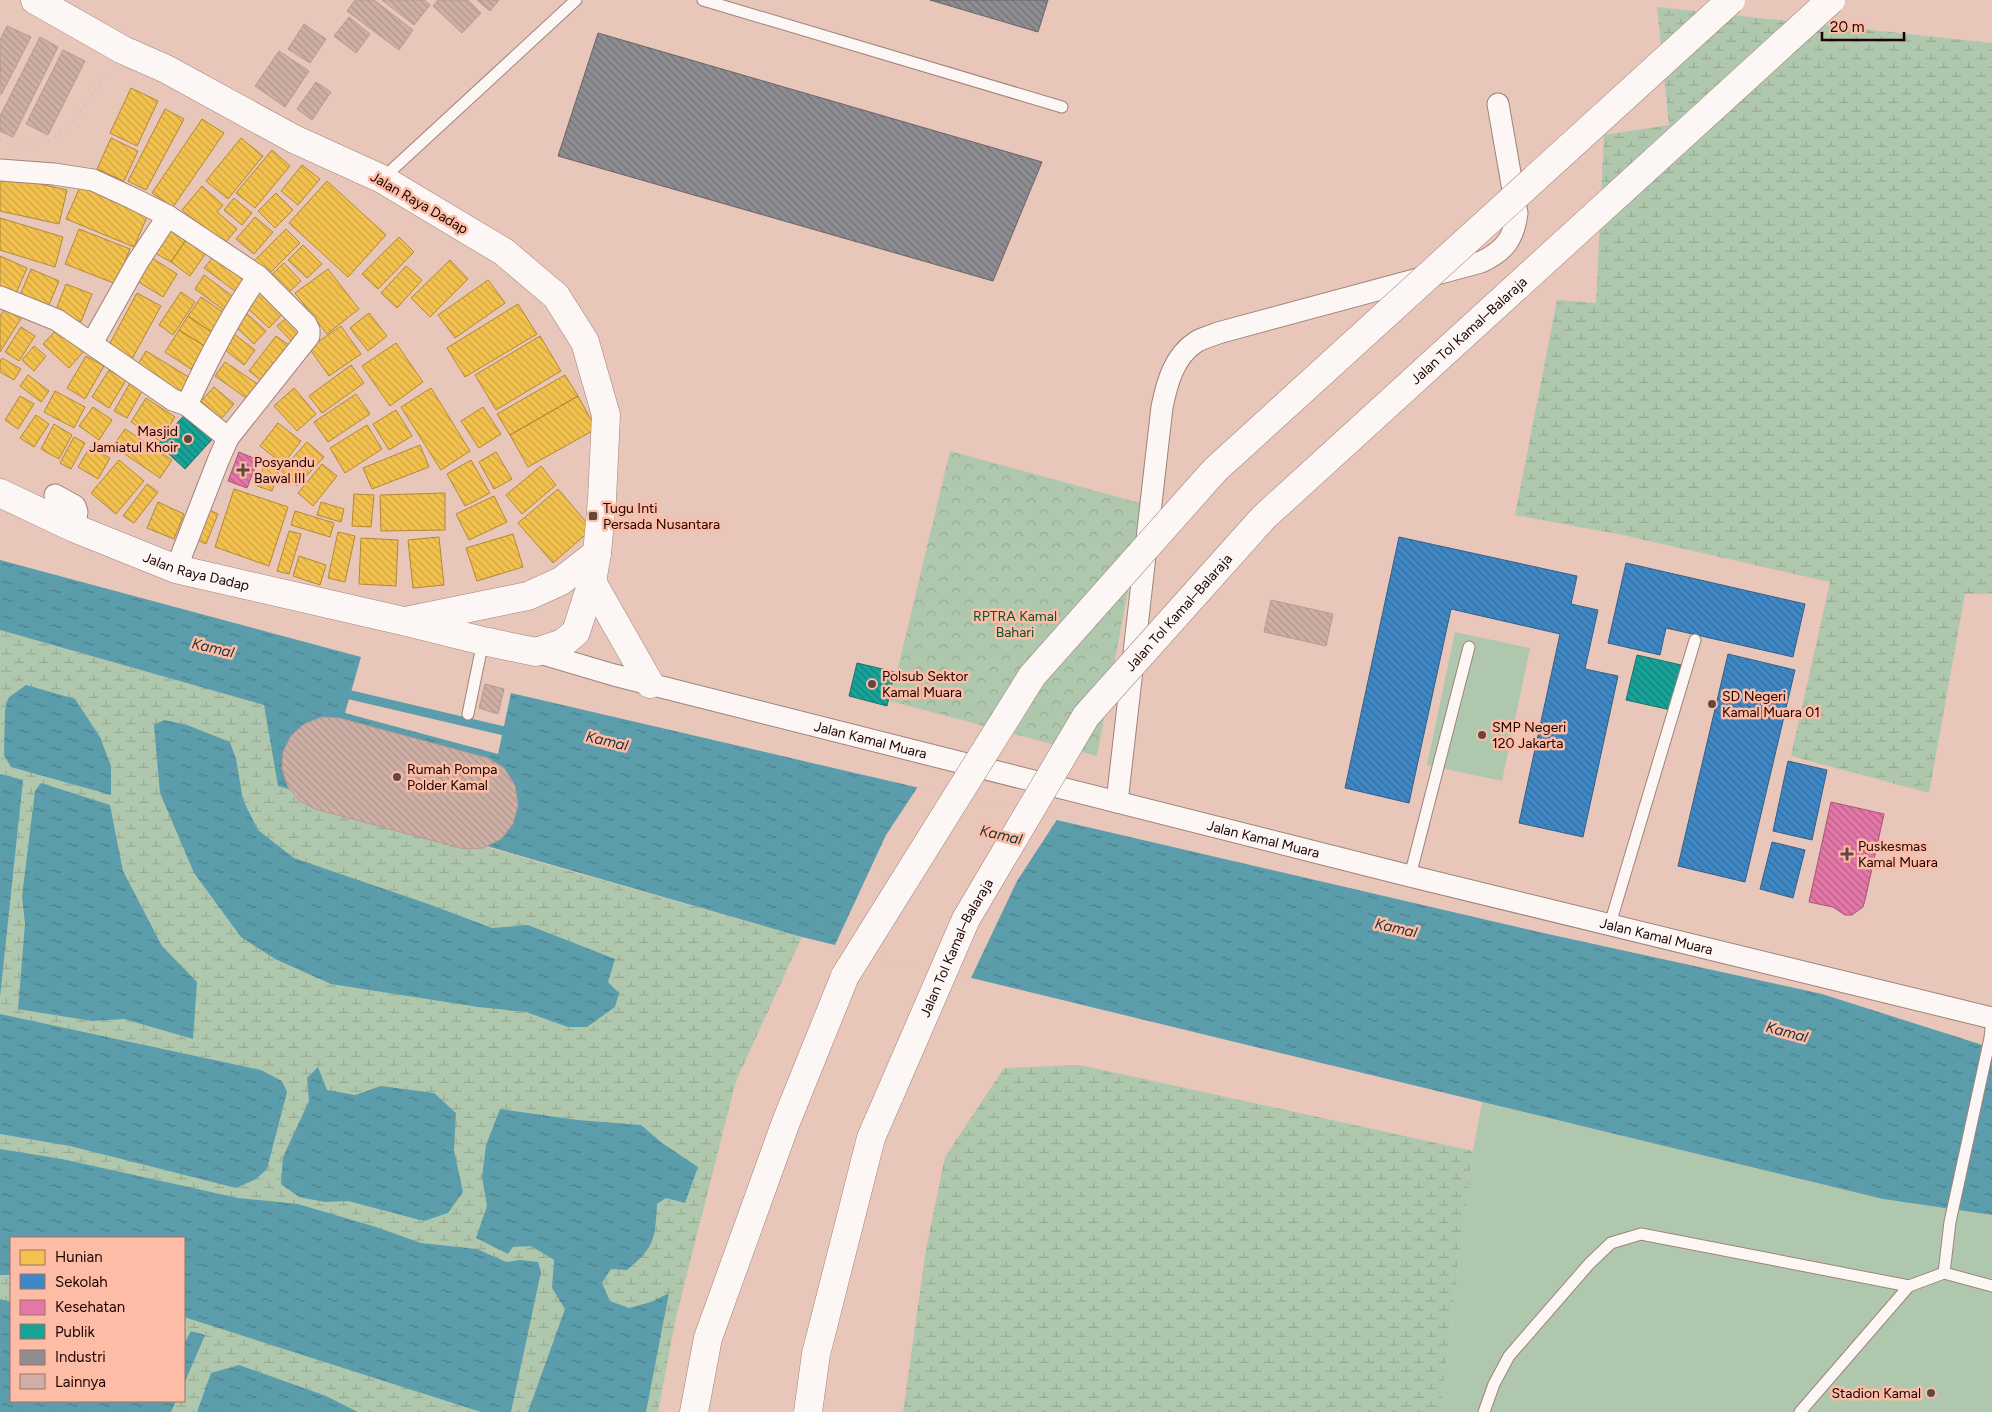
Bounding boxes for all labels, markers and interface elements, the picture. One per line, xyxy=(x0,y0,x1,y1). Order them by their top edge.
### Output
scale bar xyxy=(1822,10,1904,42)
text: 20 m xyxy=(1830,18,1864,36)
street label: Jalan Raya Dadap xyxy=(367,168,471,238)
street label: Jalan Tol Kamal–Balaraja xyxy=(1407,273,1530,388)
place label: Masjid Jamiatul Khoir xyxy=(89,423,178,456)
marker: Masjid Jamiatul Khoir xyxy=(182,433,194,445)
place label: Posyandu Bawal III xyxy=(254,454,315,487)
marker: Posyandu Bawal III xyxy=(236,463,250,477)
place label: Tugu Inti Persada Nusantara xyxy=(603,500,720,533)
marker: Tugu Inti Persada Nusantara xyxy=(587,510,599,522)
street label: Jalan Raya Dadap xyxy=(141,548,251,594)
street label: Jalan Tol Kamal–Balaraja xyxy=(1122,550,1236,675)
park label: RPTRA Kamal Bahari xyxy=(973,608,1057,641)
water label: Kamal xyxy=(190,634,236,662)
place label: Polsub Sektor Kamal Muara xyxy=(882,668,969,701)
marker: Polsub Sektor Kamal Muara xyxy=(866,678,878,690)
place label: SD Negeri Kamal Muara 01 xyxy=(1722,688,1820,721)
marker: SD Negeri Kamal Muara 01 xyxy=(1706,698,1718,710)
street label: Jalan Kamal Muara xyxy=(812,717,929,762)
place label: SMP Negeri 120 Jakarta xyxy=(1492,719,1566,752)
water label: Kamal xyxy=(584,727,630,755)
marker: SMP Negeri 120 Jakarta xyxy=(1476,729,1488,741)
place label: Rumah Pompa Polder Kamal xyxy=(407,761,497,794)
marker: Rumah Pompa Polder Kamal xyxy=(391,771,403,783)
street label: Jalan Kamal Muara xyxy=(1205,817,1322,861)
water label: Kamal xyxy=(978,821,1024,849)
place label: Puskesmas Kamal Muara xyxy=(1858,838,1938,871)
marker: Puskesmas Kamal Muara xyxy=(1840,847,1854,861)
street label: Jalan Tol Kamal–Balaraja xyxy=(916,875,997,1020)
water label: Kamal xyxy=(1373,914,1419,942)
street label: Jalan Kamal Muara xyxy=(1598,914,1715,958)
water label: Kamal xyxy=(1764,1018,1811,1046)
legend xyxy=(10,1237,185,1402)
text: Hunian xyxy=(55,1248,103,1266)
text: Sekolah xyxy=(55,1273,108,1291)
text: Kesehatan xyxy=(55,1298,125,1316)
text: Publik xyxy=(55,1323,96,1341)
text: Industri xyxy=(55,1348,106,1366)
text: Lainnya xyxy=(55,1373,106,1391)
place label: Stadion Kamal xyxy=(1831,1385,1921,1402)
marker: Stadion Kamal xyxy=(1925,1387,1937,1399)

